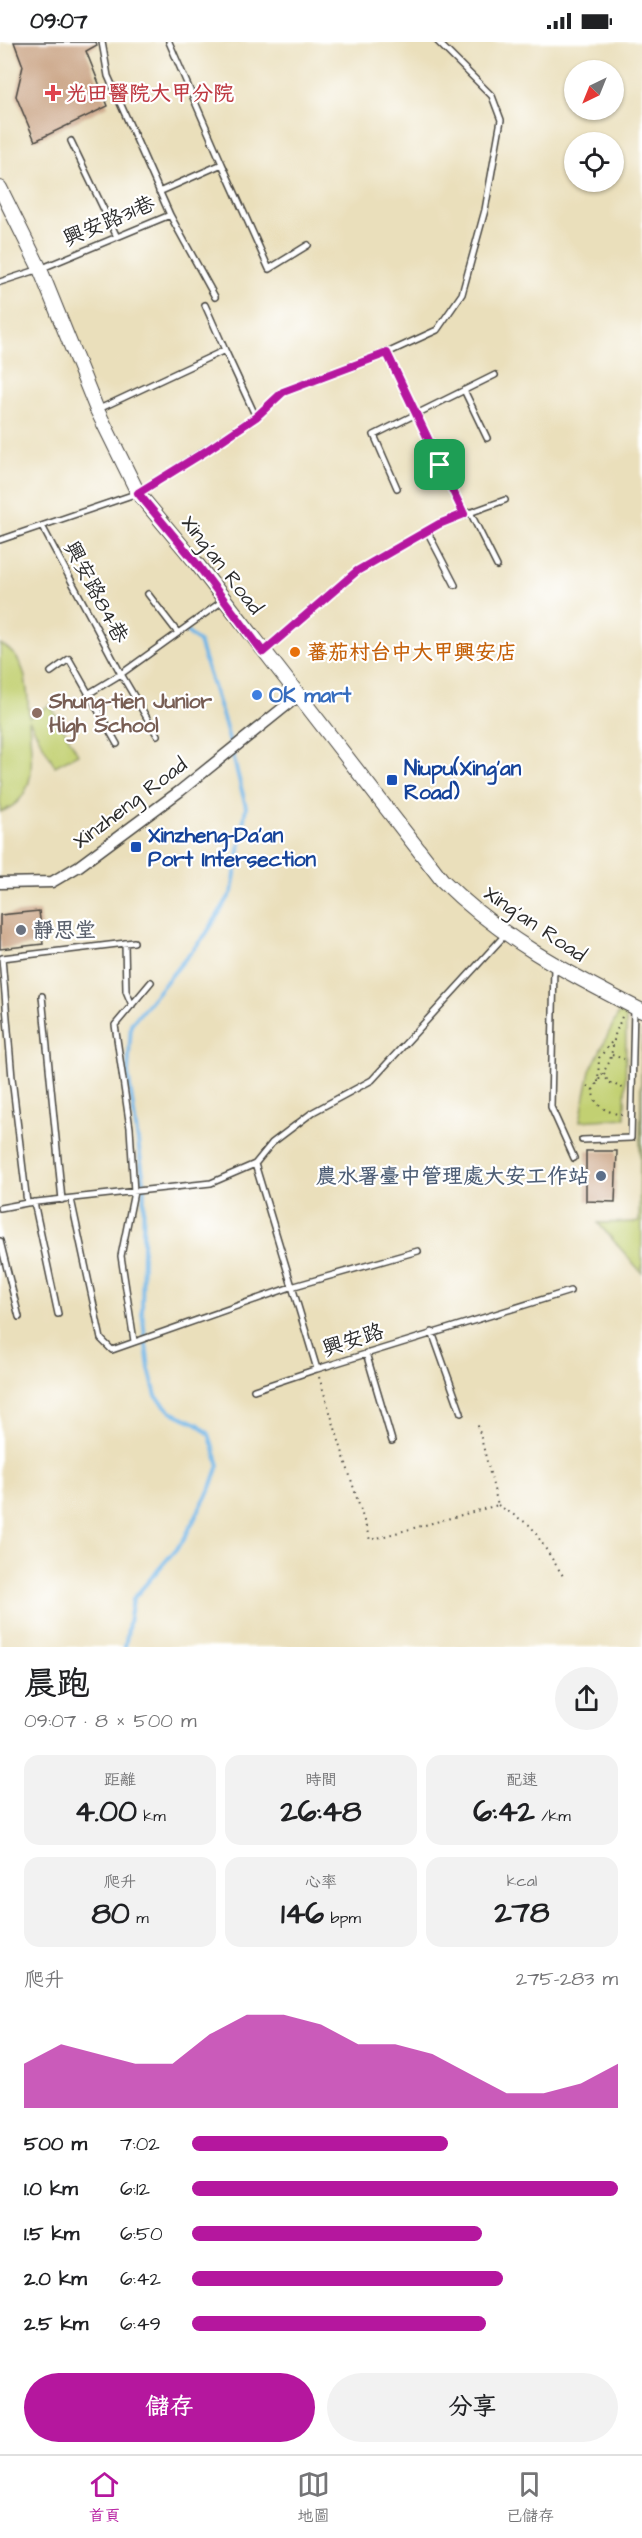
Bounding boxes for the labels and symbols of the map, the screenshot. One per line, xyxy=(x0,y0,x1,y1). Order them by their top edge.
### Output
north arrow xyxy=(564,60,624,120)
place label: 光田醫院大甲分院 xyxy=(66,79,234,108)
marker: 光田醫院大甲分院 xyxy=(44,84,62,102)
street label: 興安路31巷 xyxy=(59,189,159,253)
pin xyxy=(414,439,465,490)
street label: Xing’an Road xyxy=(173,509,270,622)
street label: 興安路84巷 xyxy=(57,536,135,648)
place label: 蕃茄村台中大甲興安店 xyxy=(307,638,517,667)
marker: 蕃茄村台中大甲興安店 xyxy=(288,645,302,659)
place label: OK mart xyxy=(269,681,352,710)
place label: Shung-tien Junior High School xyxy=(48,687,213,742)
marker: OK mart xyxy=(250,688,264,702)
marker: Shung-tien Junior High School xyxy=(30,706,44,720)
street label: Xinzheng Road xyxy=(67,750,195,857)
place label: Niupu(Xing'an Road) xyxy=(404,754,522,807)
marker: Niupu(Xing'an Road) xyxy=(385,773,399,787)
place label: Xinzheng-Da'an Port Intersection xyxy=(148,821,316,874)
marker: Xinzheng-Da'an Port Intersection xyxy=(129,840,143,854)
street label: Xing’an Road xyxy=(477,879,592,971)
place label: 靜思堂 xyxy=(33,916,96,945)
marker: 靜思堂 xyxy=(14,923,28,937)
place label: 農水署臺中管理處大安工作站 xyxy=(316,1162,589,1191)
marker: 農水署臺中管理處大安工作站 xyxy=(594,1169,608,1183)
street label: 興安路 xyxy=(319,1316,387,1364)

